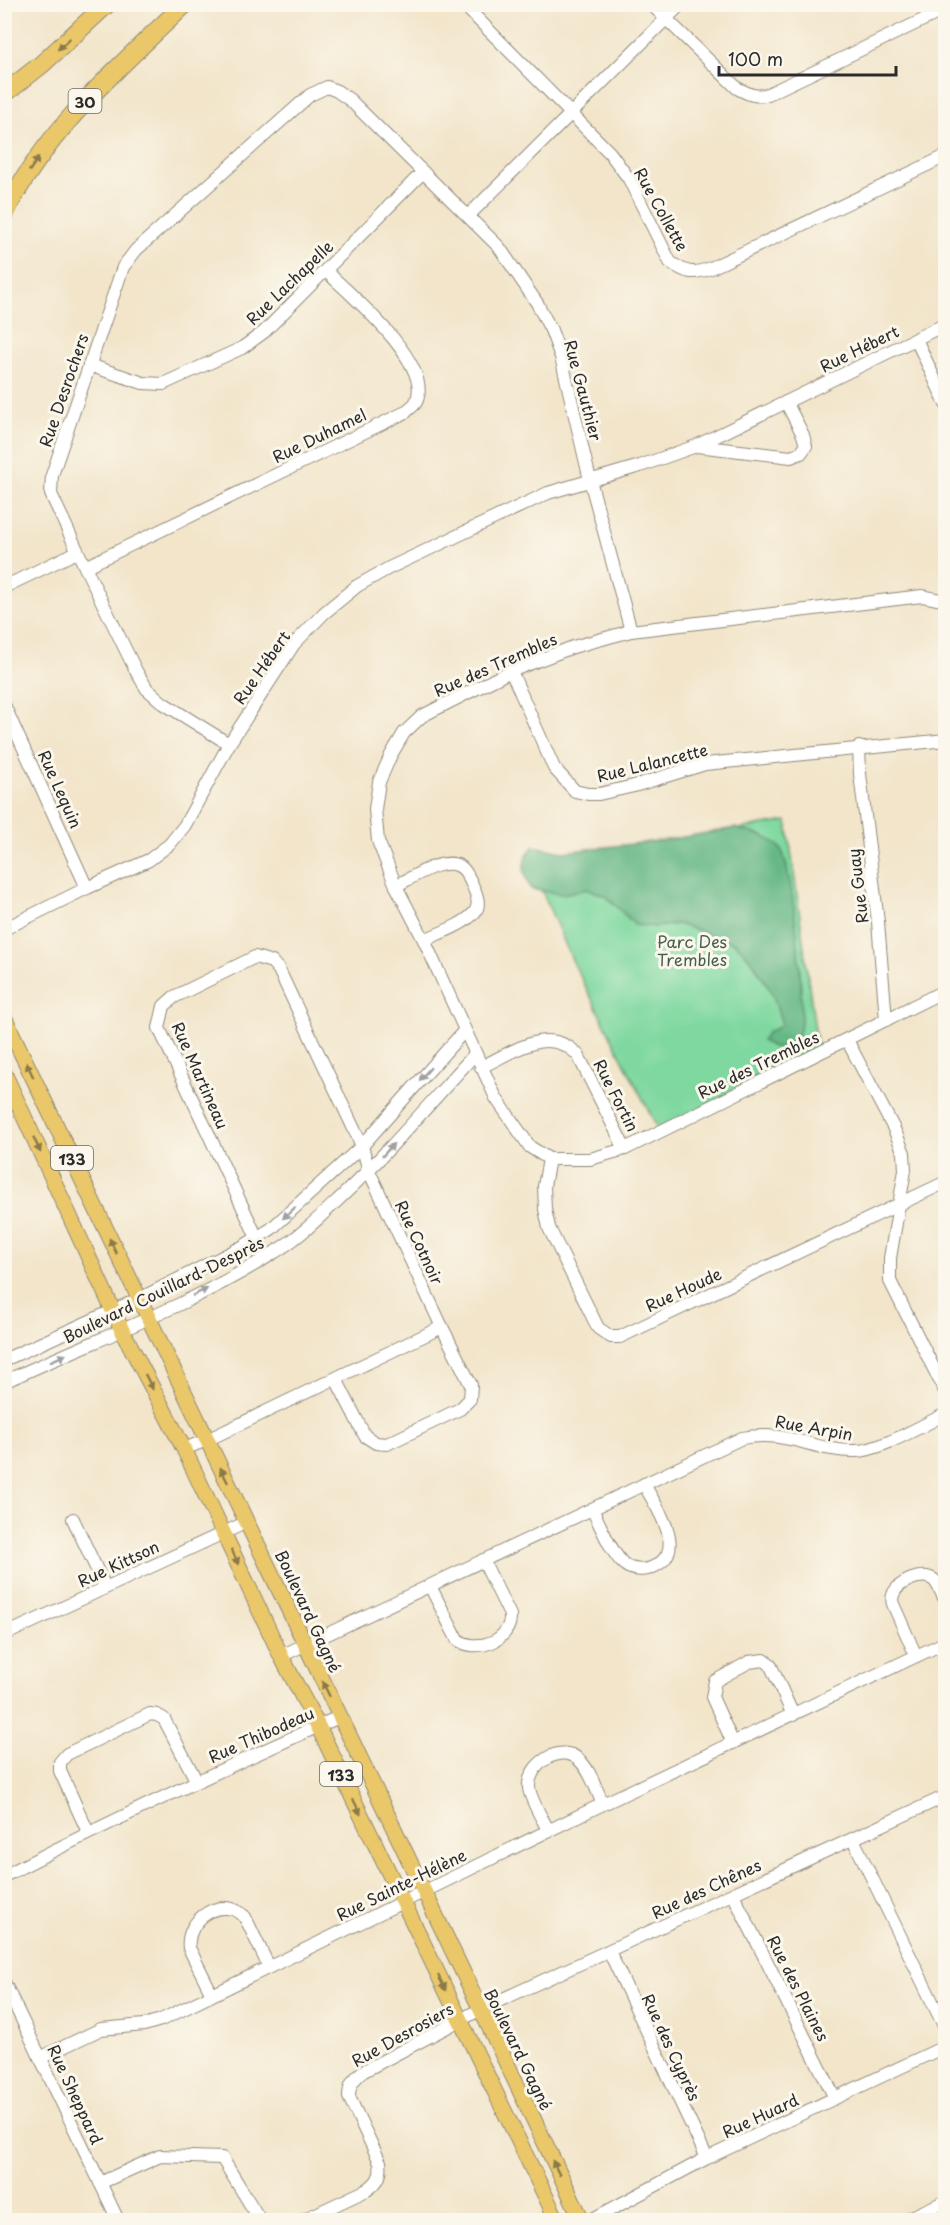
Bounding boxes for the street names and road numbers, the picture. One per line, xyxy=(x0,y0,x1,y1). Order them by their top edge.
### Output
road number: 30 xyxy=(68,89,101,113)
street label: Rue Collette xyxy=(629,163,695,255)
street label: Rue Lachapelle xyxy=(240,234,338,330)
street label: Rue Hébert xyxy=(816,318,903,377)
street label: Rue Desrochers xyxy=(32,330,94,450)
street label: Rue Gauthier xyxy=(559,337,609,444)
street label: Rue Duhamel xyxy=(268,402,370,468)
street label: Rue Hébert xyxy=(227,625,295,709)
street label: Rue des Trembles xyxy=(430,626,560,702)
street label: Rue Lalancette xyxy=(594,737,710,787)
street label: Rue Lequin xyxy=(33,746,89,832)
street label: Rue Guay xyxy=(841,847,873,925)
street label: Rue Martineau xyxy=(167,1018,235,1132)
street label: Rue des Trembles xyxy=(693,1024,823,1104)
street label: Rue Fortin xyxy=(588,1055,646,1135)
road number: 133 xyxy=(51,1146,93,1170)
street label: Rue Cotnoir xyxy=(390,1196,450,1289)
street label: Boulevard Couillard-Desprès xyxy=(58,1230,268,1348)
street label: Rue Houde xyxy=(641,1261,725,1317)
street label: Rue Arpin xyxy=(773,1408,855,1446)
street label: Rue Kittson xyxy=(73,1534,163,1592)
street label: Boulevard Gagné xyxy=(270,1546,348,1676)
street label: Rue Thibodeau xyxy=(204,1700,318,1768)
road number: 133 xyxy=(320,1762,362,1786)
street label: Rue Sainte-Hélène xyxy=(332,1842,470,1926)
street label: Rue des Chênes xyxy=(647,1852,765,1924)
street label: Rue des Plaines xyxy=(762,1931,836,2045)
street label: Boulevard Gagné xyxy=(479,1984,559,2114)
street label: Rue des Cyprès xyxy=(637,1989,707,2105)
street label: Rue Desrosiers xyxy=(347,1996,457,2072)
street label: Rue Sheppard xyxy=(42,2040,110,2148)
street label: Rue Huard xyxy=(718,2087,802,2143)

